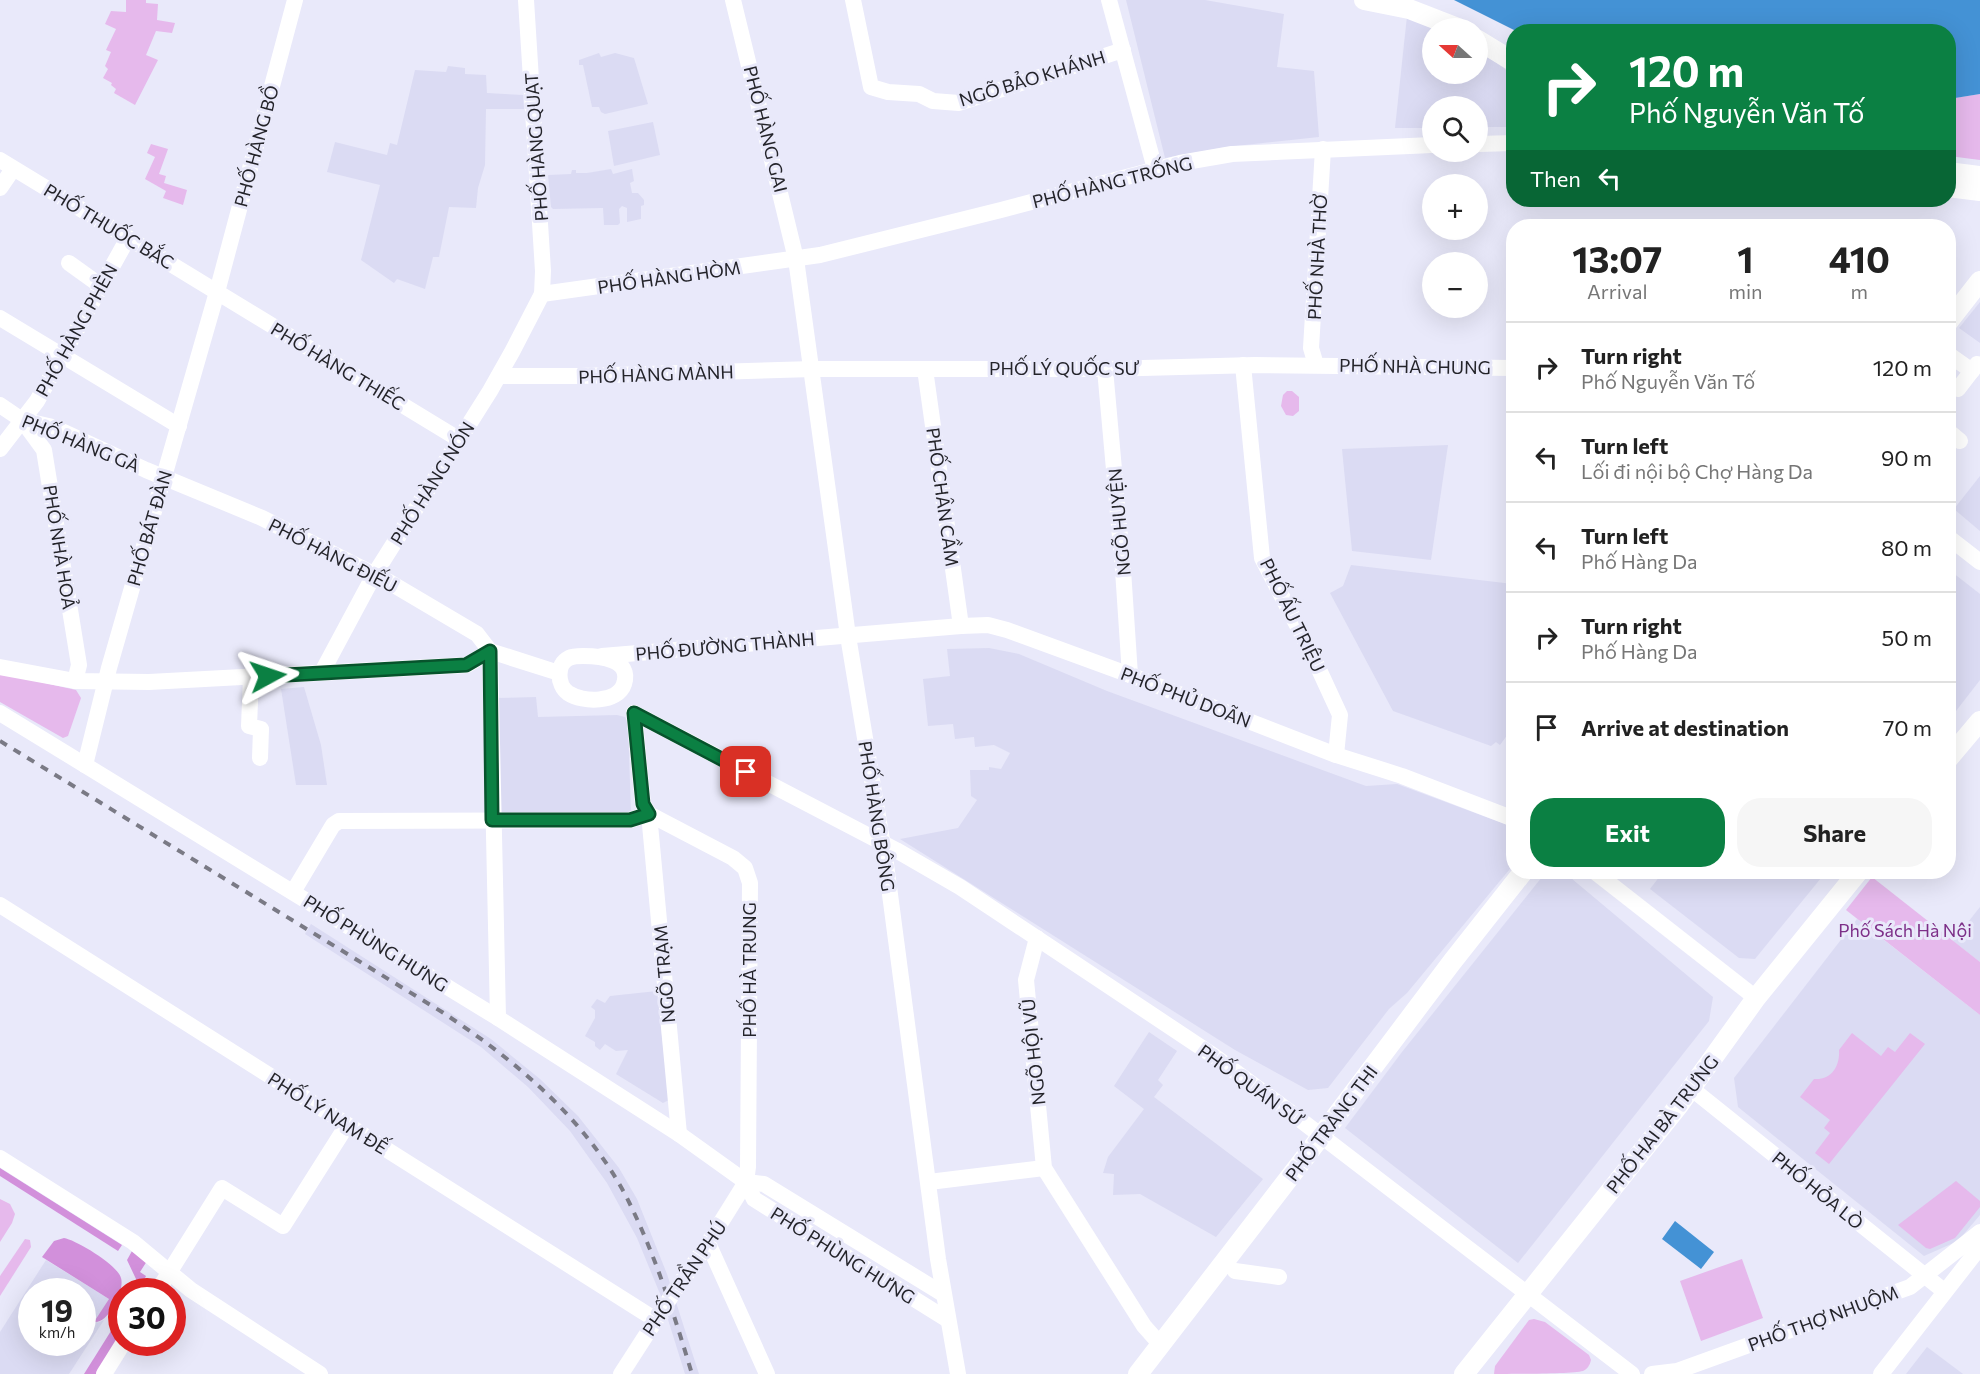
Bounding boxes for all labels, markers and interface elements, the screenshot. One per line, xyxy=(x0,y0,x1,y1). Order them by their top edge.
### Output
north arrow xyxy=(1422,18,1488,84)
map controls xyxy=(1422,18,1488,318)
text: 120 m xyxy=(1629,44,1744,96)
street label: NGÕ BẢO KHÁNH xyxy=(956,45,1108,111)
icon: right xyxy=(1530,48,1608,126)
street label: PHỐ HÀNG GAI xyxy=(740,63,794,195)
street label: PHỐ HÀNG QUẠT xyxy=(518,72,552,222)
street label: PHỐ HÀNG BỒ xyxy=(227,82,283,209)
button: search xyxy=(1422,96,1488,162)
text: Phố Nguyễn Văn Tố xyxy=(1629,96,1864,129)
street label: PHỐ HÀNG TRỐNG xyxy=(1029,150,1194,212)
icon: left xyxy=(1593,162,1626,195)
text: Then xyxy=(1530,165,1581,192)
button: + xyxy=(1422,174,1488,240)
street label: PHỐ THUỐC BẮC xyxy=(40,177,179,273)
street label: PHỐ NHÀ THỜ xyxy=(1301,193,1331,320)
text: 13:07 xyxy=(1572,236,1662,280)
text: 1 xyxy=(1737,236,1754,280)
text: 410 xyxy=(1829,236,1890,280)
button: − xyxy=(1422,252,1488,318)
street label: PHỐ HÀNG HÒM xyxy=(596,254,742,298)
street label: PHỐ HÀNG PHÈN xyxy=(29,259,122,400)
text: Arrival xyxy=(1587,279,1647,303)
text: min xyxy=(1728,279,1763,303)
text: m xyxy=(1851,279,1868,303)
street label: PHỐ HÀNG THIẾC xyxy=(267,316,410,415)
text: Turn right xyxy=(1581,342,1682,369)
icon: right xyxy=(1530,351,1563,384)
street label: PHỐ NHÀ CHUNG xyxy=(1339,352,1491,378)
text: 120 m xyxy=(1873,354,1932,381)
street label: PHỐ LÝ QUỐC SƯ xyxy=(989,355,1139,379)
street label: PHỐ HÀNG MÀNH xyxy=(578,358,734,388)
text: Phố Nguyễn Văn Tố xyxy=(1581,369,1755,393)
street label: PHỐ HÀNG GÀ xyxy=(19,408,144,477)
street label: PHỐ HÀNG NÓN xyxy=(384,416,479,549)
street label: PHỐ CHÂN CẦM xyxy=(922,426,966,568)
text: Turn left xyxy=(1581,432,1668,459)
icon: left xyxy=(1530,441,1563,474)
text: 90 m xyxy=(1881,444,1932,471)
text: Lối đi nội bộ Chợ Hàng Da xyxy=(1581,459,1813,483)
street label: PHỐ BÁT ĐÀN xyxy=(120,467,176,588)
street label: NGÕ HUYỆN xyxy=(1103,467,1135,577)
street label: PHỐ NHÀ HOẢ xyxy=(39,483,83,611)
street label: PHỐ HÀNG ĐIẾU xyxy=(265,511,402,597)
text: Turn left xyxy=(1581,522,1668,549)
icon: left xyxy=(1530,531,1563,564)
text: 80 m xyxy=(1881,534,1932,561)
text: Phố Hàng Da xyxy=(1581,549,1697,573)
street label: PHỐ ẤU TRIỆU xyxy=(1256,554,1332,675)
text: Turn right xyxy=(1581,612,1682,639)
icon: right xyxy=(1530,621,1563,654)
text: 50 m xyxy=(1882,624,1932,651)
street label: PHỐ ĐƯỜNG THÀNH xyxy=(634,625,816,665)
text: Phố Hàng Da xyxy=(1581,639,1697,663)
position arrow xyxy=(236,644,300,708)
street label: PHỐ PHỦ DOÃN xyxy=(1118,660,1255,732)
icon: arrive xyxy=(1530,711,1563,744)
text: Arrive at destination xyxy=(1581,714,1789,741)
text: 70 m xyxy=(1883,714,1932,741)
street label: PHỐ HÀNG BÔNG xyxy=(854,739,902,893)
pin xyxy=(720,746,771,797)
icon: arrive xyxy=(729,755,762,788)
button: Exit xyxy=(1530,798,1725,867)
button: Share xyxy=(1737,798,1932,867)
street label: PHỐ PHÙNG HƯNG xyxy=(300,888,453,996)
street label: PHỐ HÀ TRUNG xyxy=(736,902,760,1038)
park label: Phố Sách Hà Nội xyxy=(1838,919,1972,941)
street label: NGÕ TRẠM xyxy=(649,924,679,1024)
street label: NGÕ HỘI VŨ xyxy=(1016,998,1050,1106)
street label: PHỐ QUÁN SỨ xyxy=(1194,1038,1310,1131)
street label: PHỐ HAI BÀ TRƯNG xyxy=(1600,1049,1723,1197)
street label: PHỐ TRÀNG THI xyxy=(1279,1060,1382,1185)
street label: PHỐ LÝ NAM ĐẾ xyxy=(264,1066,394,1159)
street label: PHỐ HỎA LÒ xyxy=(1768,1145,1869,1234)
street label: PHỐ PHÙNG HƯNG xyxy=(767,1200,920,1308)
street label: PHỐ TRẦN PHÚ xyxy=(636,1215,731,1340)
speed limit sign: 30 xyxy=(108,1278,186,1356)
street label: PHỐ THỢ NHUỘM xyxy=(1744,1279,1901,1355)
text: 19 xyxy=(41,1291,73,1328)
text: km/h xyxy=(39,1323,75,1341)

